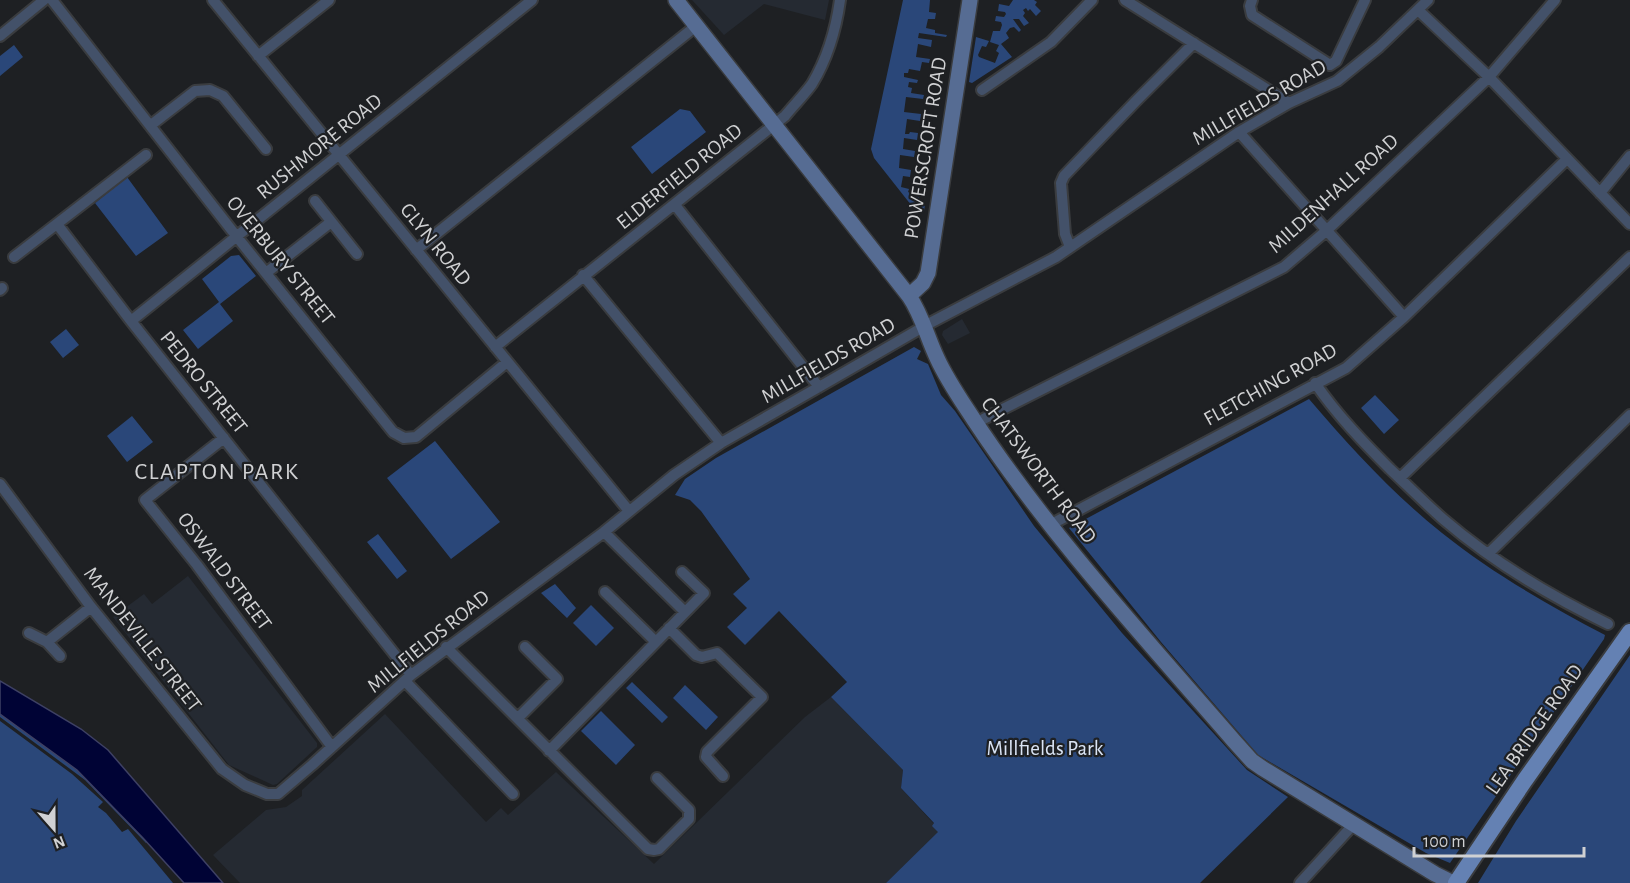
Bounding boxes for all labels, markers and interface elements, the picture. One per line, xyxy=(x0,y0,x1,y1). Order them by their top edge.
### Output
street label: POWERSCROFT ROAD xyxy=(901,56,950,240)
street label: MILLFIELDS ROAD xyxy=(1189,56,1330,149)
street label: RUSHMORE ROAD xyxy=(253,90,386,203)
street label: ELDERFIELD ROAD xyxy=(612,119,746,233)
street label: MILDENHALL ROAD xyxy=(1264,130,1402,257)
street label: OVERBURY STREET xyxy=(223,192,339,329)
street label: GLYN ROAD xyxy=(396,199,475,290)
street label: MILLFIELDS ROAD xyxy=(758,314,899,407)
street label: PEDRO STREET xyxy=(156,327,251,437)
street label: FLETCHING ROAD xyxy=(1200,339,1340,430)
street label: CHATSWORTH ROAD xyxy=(977,393,1100,547)
district label: CLAPTON PARK xyxy=(135,460,299,484)
street label: OSWALD STREET xyxy=(174,508,276,634)
street label: MANDEVILLE STREET xyxy=(80,563,205,716)
street label: MILLFIELDS ROAD xyxy=(363,586,493,697)
street label: LEA BRIDGE ROAD xyxy=(1482,661,1587,798)
park label: Millfields Park xyxy=(987,738,1104,759)
north arrow xyxy=(24,799,84,859)
scale bar xyxy=(1414,820,1584,858)
text: N xyxy=(51,833,67,852)
text: 100 m xyxy=(1423,833,1466,851)

